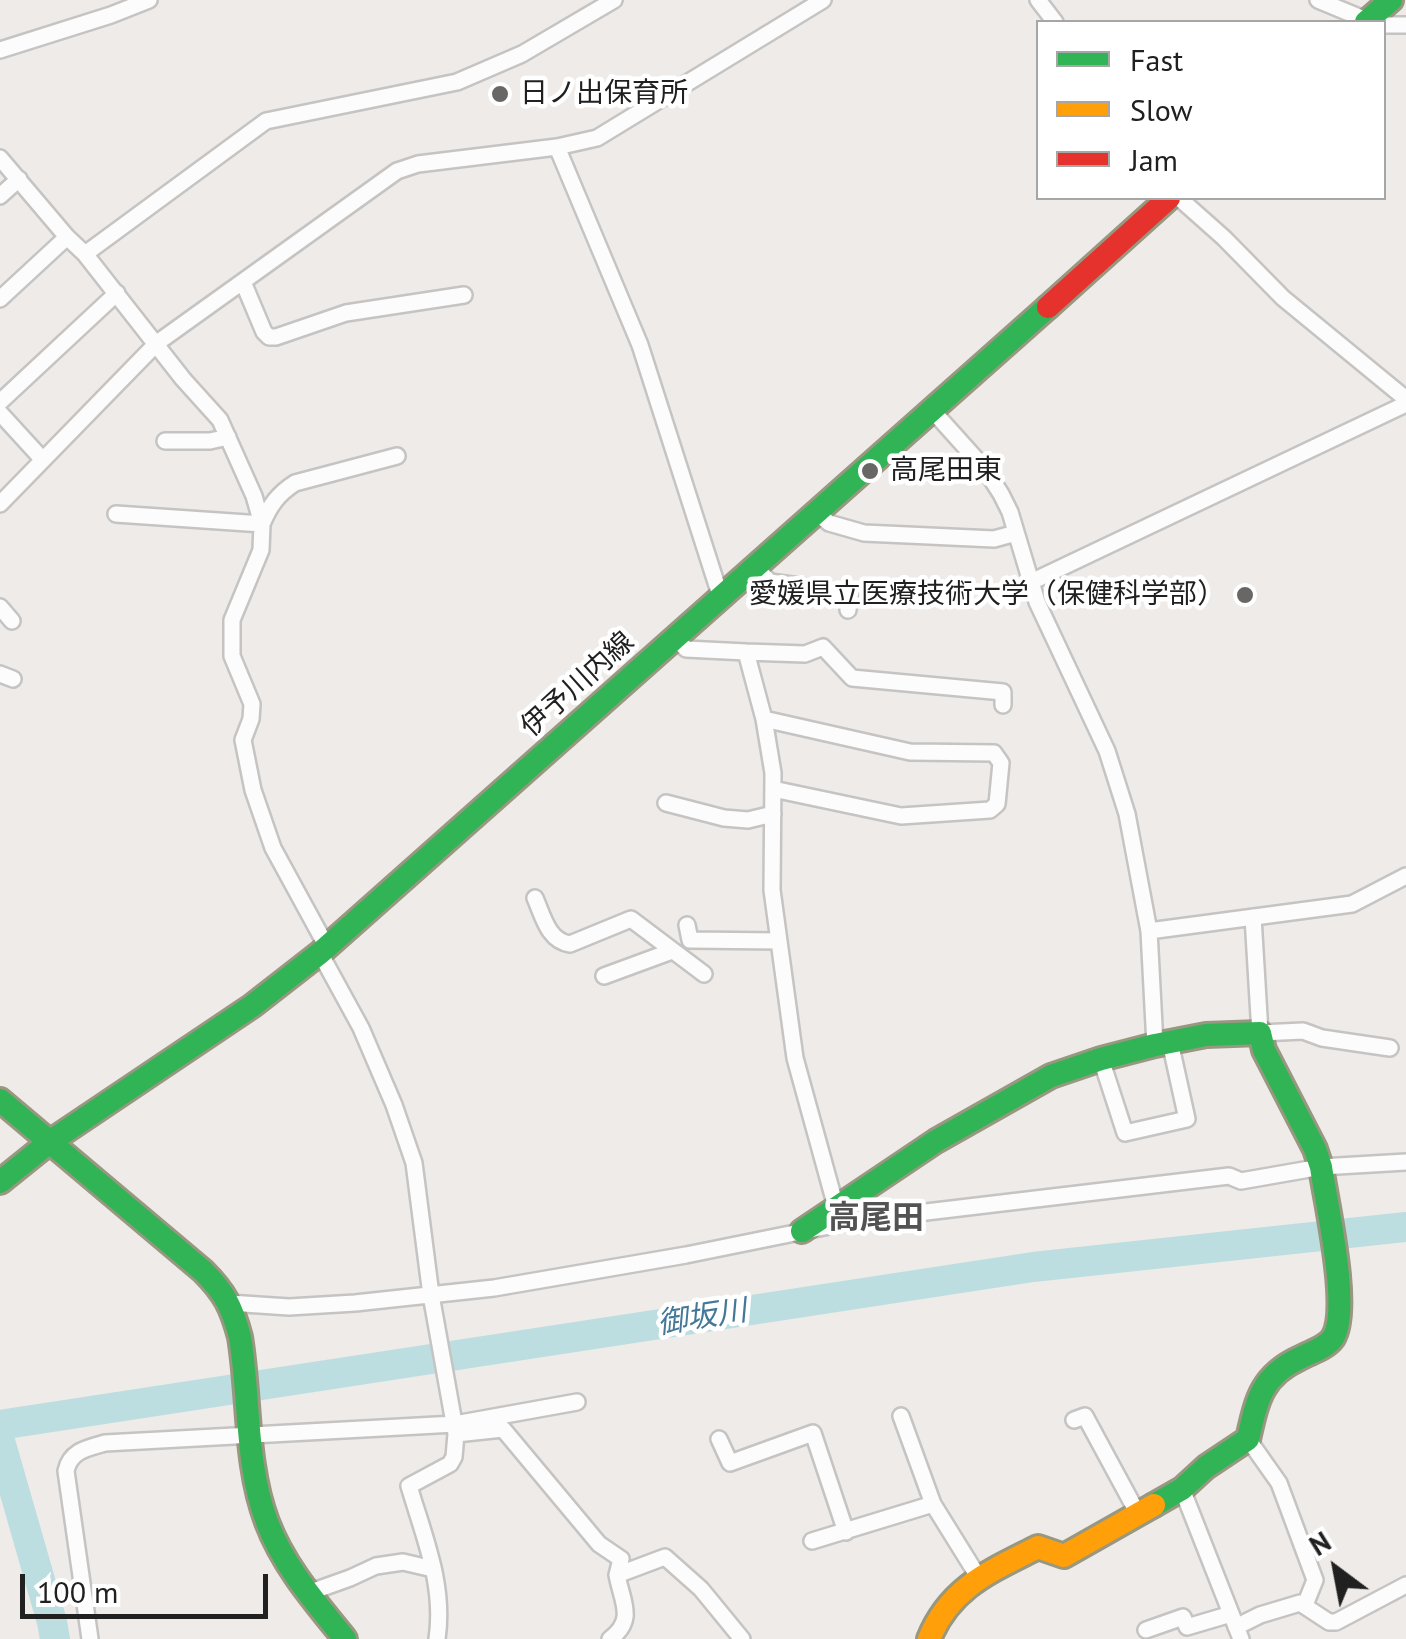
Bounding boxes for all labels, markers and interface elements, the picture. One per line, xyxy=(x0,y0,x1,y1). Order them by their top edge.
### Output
legend xyxy=(1036,20,1386,200)
text: Fast xyxy=(1130,40,1183,79)
place label: 日ノ出保育所 xyxy=(520,77,688,111)
marker: 日ノ出保育所 xyxy=(489,83,511,105)
text: Slow xyxy=(1130,90,1193,129)
text: Jam xyxy=(1130,140,1178,179)
place label: 高尾田東 xyxy=(890,454,1002,488)
marker: 高尾田東 xyxy=(859,460,881,482)
place label: 愛媛県立医療技術大学（保健科学部） xyxy=(749,578,1225,612)
marker: 愛媛県立医療技術大学（保健科学部） xyxy=(1234,584,1256,606)
street label: 伊予川内線 xyxy=(515,626,641,744)
district label: 高尾田 xyxy=(828,1200,924,1238)
water label: 御坂川 xyxy=(655,1293,749,1343)
north arrow xyxy=(1286,1519,1386,1619)
text: N xyxy=(1302,1523,1337,1564)
scale bar xyxy=(25,1554,272,1616)
text: 100 m xyxy=(37,1572,118,1611)

